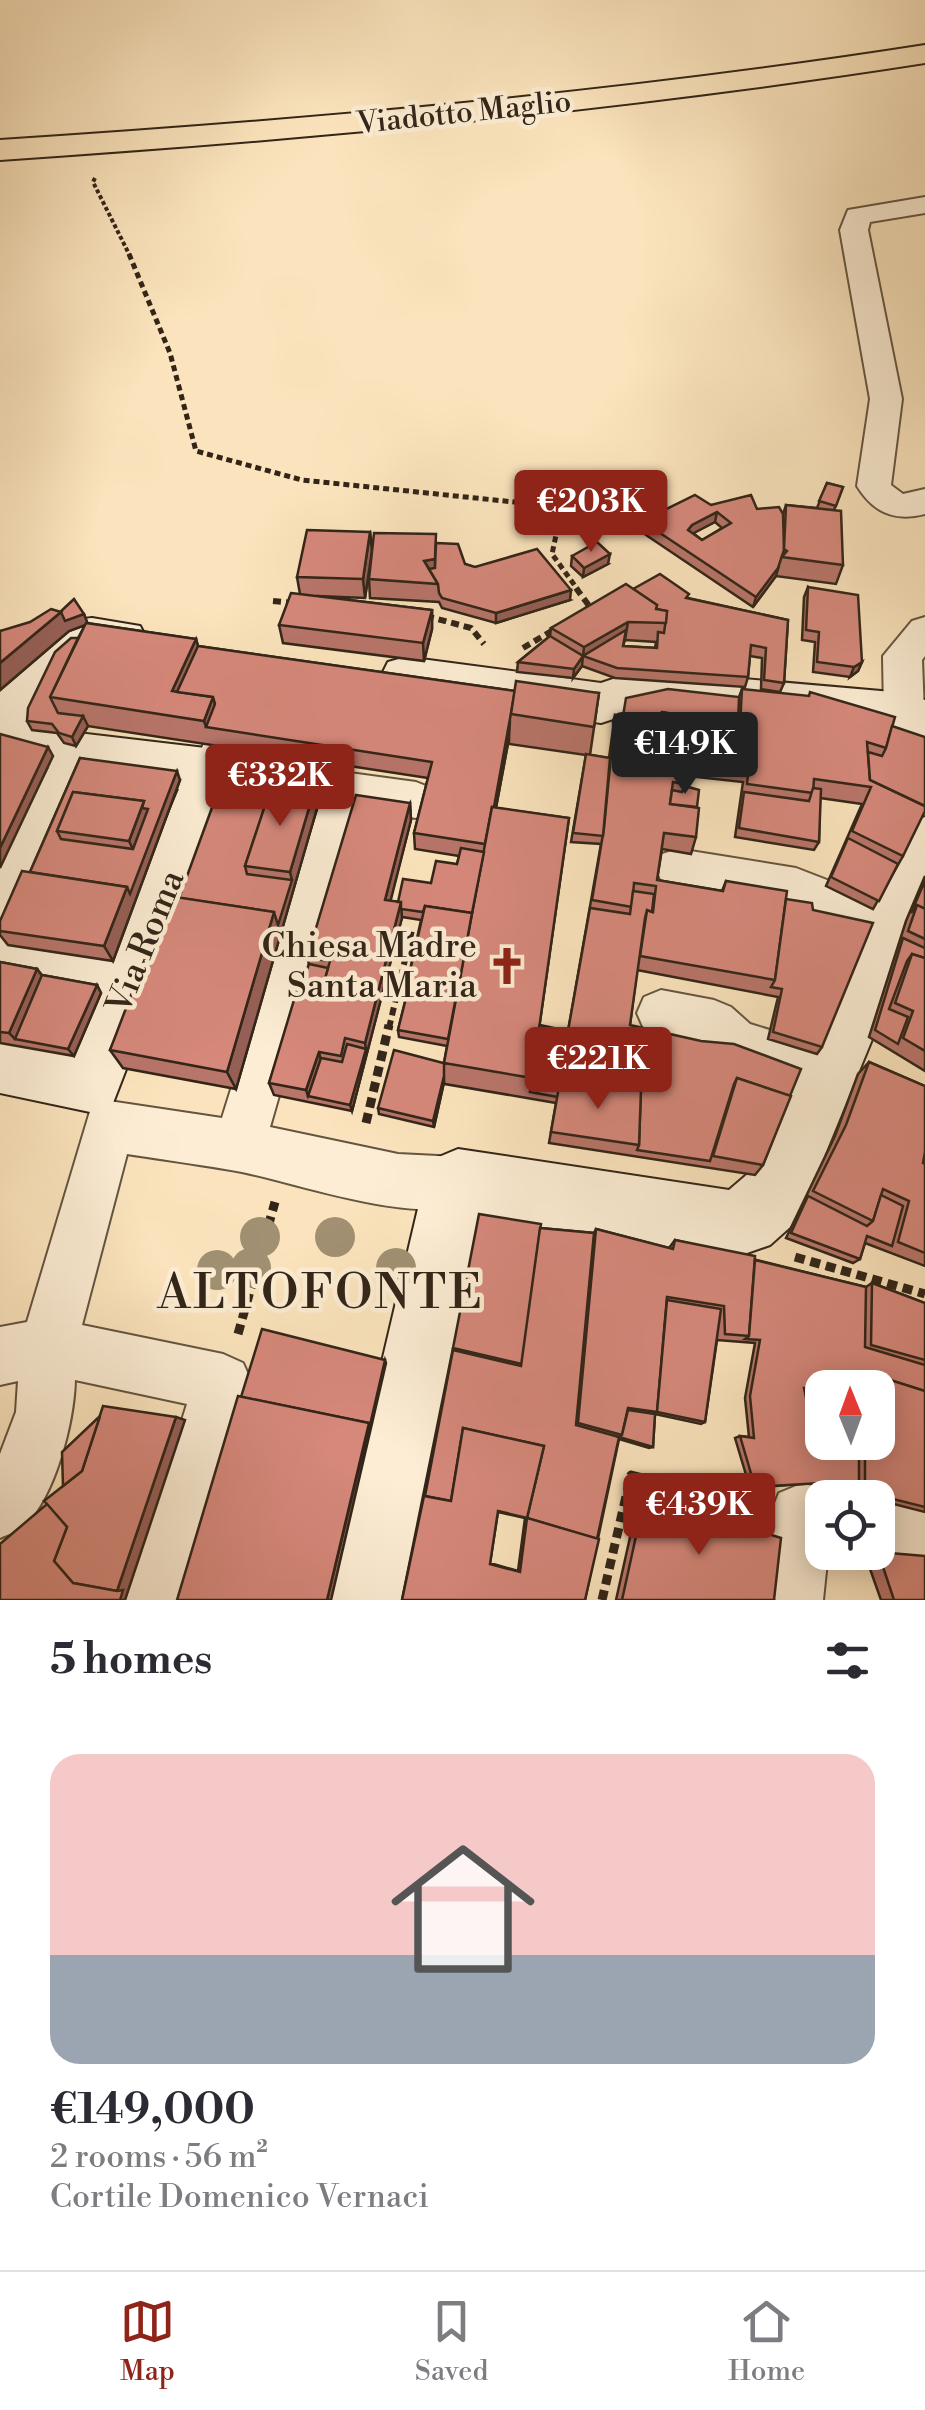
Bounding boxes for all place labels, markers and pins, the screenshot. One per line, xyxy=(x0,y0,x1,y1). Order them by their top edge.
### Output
pin: €203K xyxy=(521,470,661,555)
pin: €149K xyxy=(615,712,755,797)
pin: €332K xyxy=(210,744,350,829)
place label: Chiesa Madre Santa Maria xyxy=(262,925,477,1008)
church icon: Chiesa Madre Santa Maria xyxy=(486,945,528,987)
pin: €221K xyxy=(528,1027,668,1112)
pin: €439K xyxy=(629,1473,769,1558)

